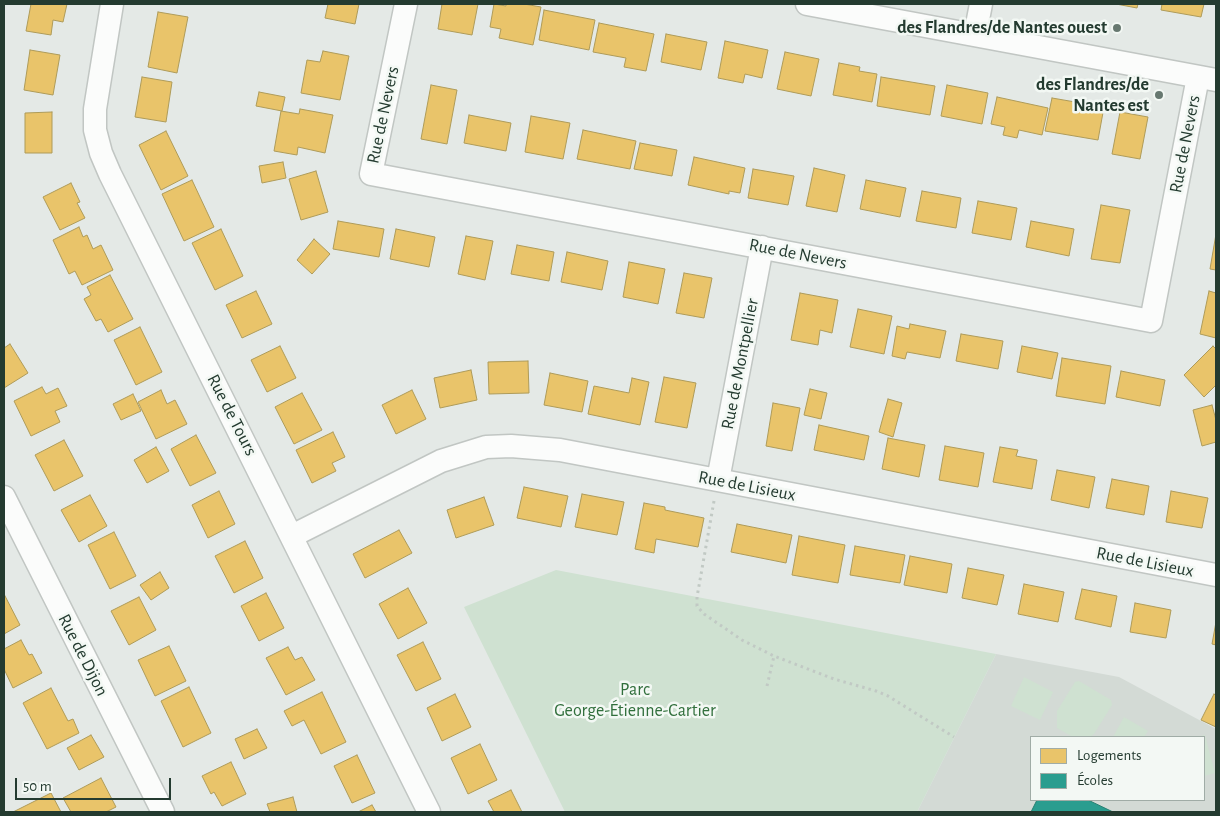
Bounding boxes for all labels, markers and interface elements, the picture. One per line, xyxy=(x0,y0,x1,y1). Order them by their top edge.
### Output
place label: des Flandres/de Nantes ouest xyxy=(897,17,1107,39)
marker: des Flandres/de Nantes ouest xyxy=(1111,22,1123,34)
street label: Rue de Nevers xyxy=(362,64,404,166)
place label: des Flandres/de Nantes est xyxy=(1036,74,1149,116)
marker: des Flandres/de Nantes est xyxy=(1153,89,1165,101)
street label: Rue de Nevers xyxy=(1165,93,1205,195)
street label: Rue de Nevers xyxy=(747,234,849,274)
street label: Rue de Montpellier xyxy=(717,297,763,431)
street label: Rue de Tours xyxy=(202,371,262,459)
street label: Rue de Lisieux xyxy=(696,466,798,506)
street label: Rue de Lisieux xyxy=(1094,542,1196,582)
street label: Rue de Dijon xyxy=(53,610,113,700)
park label: Parc George-Étienne-Cartier xyxy=(554,679,716,722)
legend xyxy=(1030,736,1205,801)
text: Logements xyxy=(1077,748,1142,763)
scale bar xyxy=(18,768,174,800)
text: Écoles xyxy=(1077,773,1113,788)
text: 50 m xyxy=(23,779,52,794)

